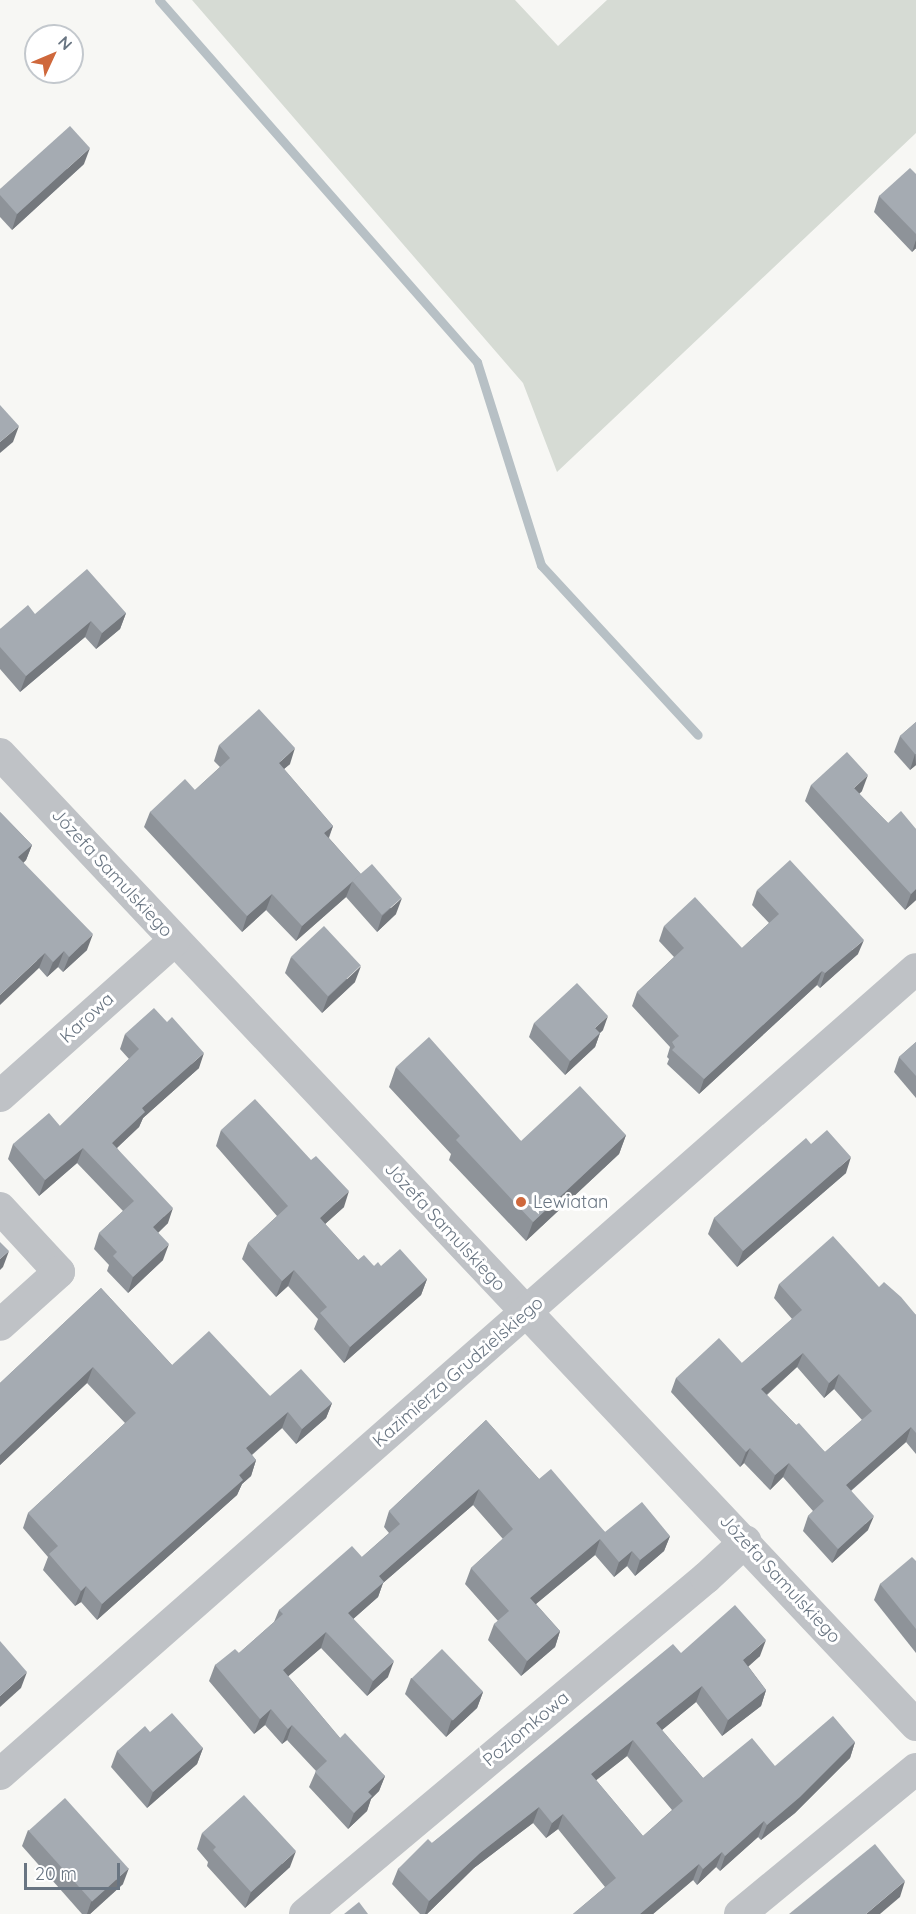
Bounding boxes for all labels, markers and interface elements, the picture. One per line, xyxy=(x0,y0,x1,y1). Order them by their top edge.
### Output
north arrow xyxy=(24,24,84,84)
text: N xyxy=(54,32,77,54)
street label: Józefa Samulskiego xyxy=(47,804,177,942)
street label: Karowa xyxy=(56,988,118,1048)
street label: Józefa Samulskiego xyxy=(380,1158,510,1296)
place label: Lewiatan xyxy=(533,1191,608,1213)
marker: Lewiatan xyxy=(514,1195,528,1209)
street label: Kazimierza Grudzielskiego xyxy=(368,1292,548,1452)
street label: Józefa Samulskiego xyxy=(715,1510,845,1648)
street label: Poziomkowa xyxy=(479,1687,573,1771)
scale bar xyxy=(27,1851,123,1889)
text: 20 m xyxy=(35,1862,77,1885)

